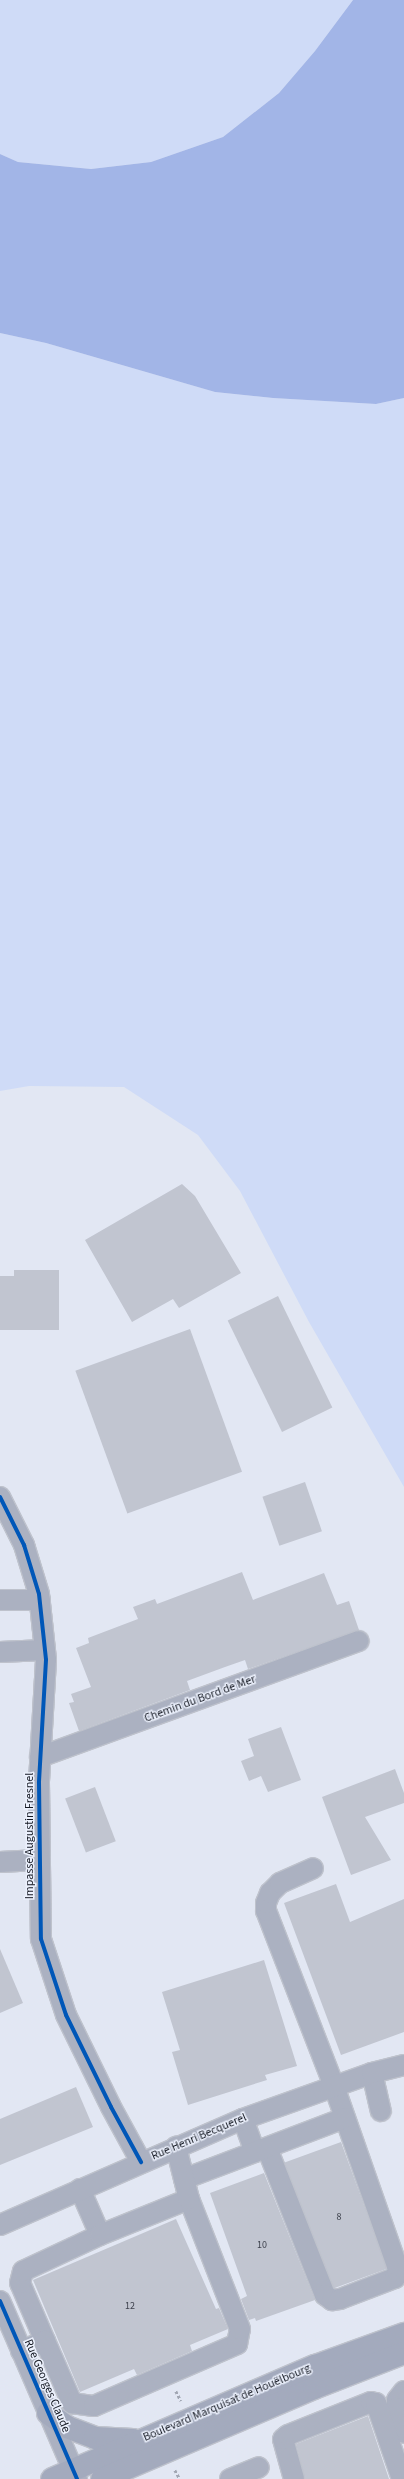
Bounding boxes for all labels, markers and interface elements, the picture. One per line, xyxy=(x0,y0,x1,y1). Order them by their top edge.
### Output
street label: Chemin du Bord de Mer xyxy=(142,1672,258,1726)
street label: Impasse Augustin Fresnel xyxy=(23,1773,37,1899)
street label: Rue Henri Becquerel xyxy=(149,2110,249,2164)
house number: 8 xyxy=(337,2212,341,2224)
house number: 10 xyxy=(257,2240,267,2252)
house number: 12 xyxy=(125,2301,135,2313)
street label: Rue Georges Claude xyxy=(21,2337,73,2435)
street label: Boulevard Marquisat de Houëlbourg xyxy=(141,2361,313,2445)

